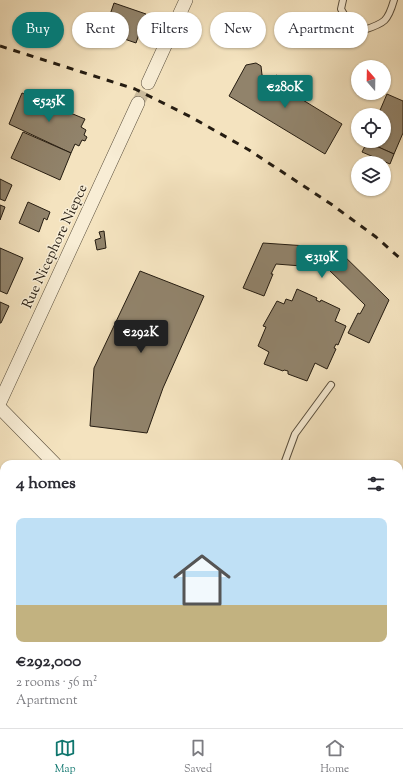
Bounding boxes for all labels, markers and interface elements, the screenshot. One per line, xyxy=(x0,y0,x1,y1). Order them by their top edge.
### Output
chip: Buy xyxy=(12,12,64,48)
chip: Rent xyxy=(72,12,129,48)
chip: Filters xyxy=(137,12,202,48)
chip: New xyxy=(210,12,266,48)
chip: Apartment xyxy=(274,12,368,48)
north arrow xyxy=(351,60,391,100)
map controls xyxy=(351,60,391,196)
pin: €280K xyxy=(257,75,313,109)
text: €280K xyxy=(267,79,303,97)
pin: €525K xyxy=(21,89,77,123)
text: €525K xyxy=(33,93,65,111)
button: locate xyxy=(351,108,391,148)
button: layers xyxy=(351,156,391,196)
street label: Rue Nicephore Niepce xyxy=(18,181,93,312)
pin: €319K xyxy=(294,245,350,279)
text: €319K xyxy=(305,249,339,267)
pin: €292K xyxy=(113,320,169,354)
text: €292K xyxy=(123,324,159,342)
text: 4 homes xyxy=(16,472,76,496)
icon: filters xyxy=(365,473,387,495)
icon: home xyxy=(166,544,238,616)
text: €292,000 xyxy=(16,650,81,674)
text: 2 rooms · 56 m² xyxy=(16,674,97,692)
text: Apartment xyxy=(16,692,77,710)
tab: Map xyxy=(54,737,76,777)
tab: Saved xyxy=(184,737,212,777)
tab: Home xyxy=(320,737,349,777)

